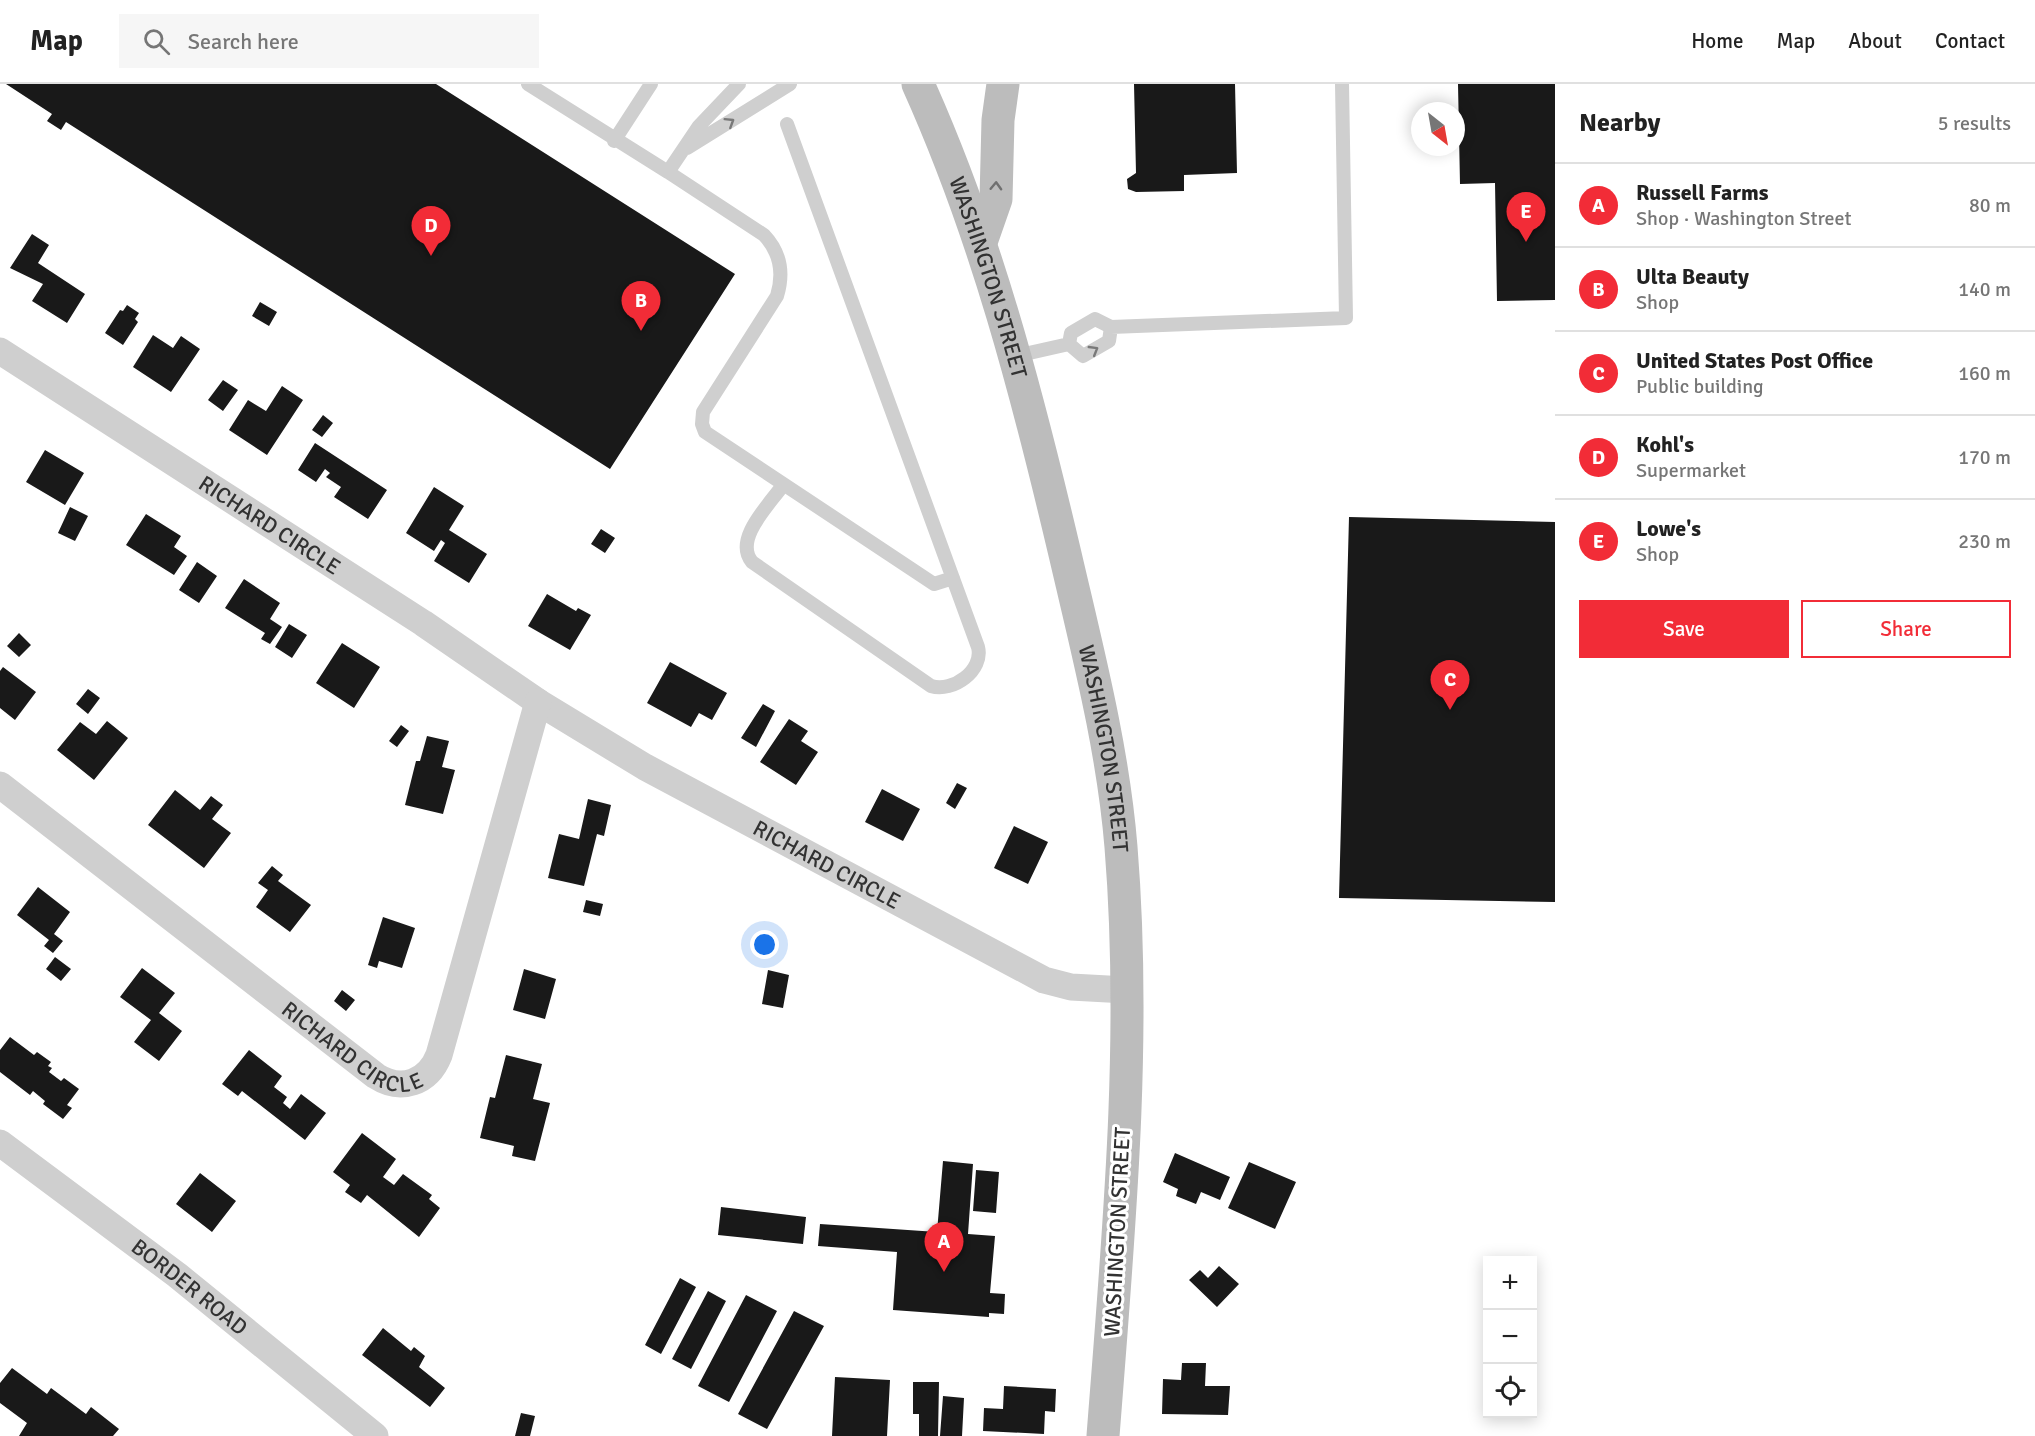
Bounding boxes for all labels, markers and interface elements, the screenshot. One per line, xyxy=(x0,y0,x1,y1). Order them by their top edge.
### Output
search box xyxy=(119,14,539,68)
text: Map xyxy=(30,24,83,58)
icon: search xyxy=(140,25,173,58)
text: Search here xyxy=(188,28,299,55)
text: Home xyxy=(1691,28,1744,54)
text: Map xyxy=(1777,28,1815,54)
text: About xyxy=(1848,28,1902,54)
text: Contact xyxy=(1935,28,2005,54)
north arrow xyxy=(1411,102,1465,156)
text: Nearby xyxy=(1579,107,1660,139)
text: 5 results xyxy=(1938,111,2011,136)
one-way arrow xyxy=(724,117,734,129)
street label: WASHINGTON STREET xyxy=(944,173,1034,381)
text: Russell Farms xyxy=(1636,179,1768,206)
one-way arrow xyxy=(990,181,1003,190)
pin: E xyxy=(1506,192,1546,242)
text: A xyxy=(1592,193,1605,218)
text: 80 m xyxy=(1969,193,2011,218)
pin: D xyxy=(412,206,450,256)
text: Shop · Washington Street xyxy=(1636,206,1851,231)
text: Ulta Beauty xyxy=(1636,263,1749,290)
text: B xyxy=(1592,277,1605,302)
text: 140 m xyxy=(1958,277,2011,302)
pin: B xyxy=(622,282,660,331)
text: Shop xyxy=(1636,290,1679,315)
one-way arrow xyxy=(1088,345,1098,357)
text: United States Post Office xyxy=(1636,347,1873,374)
text: C xyxy=(1592,361,1605,386)
text: 160 m xyxy=(1958,361,2011,386)
text: Public building xyxy=(1636,374,1764,399)
text: Kohl's xyxy=(1636,431,1694,458)
text: D xyxy=(1592,445,1605,470)
text: 170 m xyxy=(1958,445,2011,470)
text: Supermarket xyxy=(1636,458,1746,483)
street label: RICHARD CIRCLE xyxy=(194,469,346,580)
text: Lowe's xyxy=(1636,515,1701,542)
text: E xyxy=(1593,529,1604,554)
text: 230 m xyxy=(1958,529,2011,554)
text: Shop xyxy=(1636,542,1679,567)
button: Save xyxy=(1579,600,1789,658)
button: Share xyxy=(1801,600,2011,658)
street label: WASHINGTON STREET xyxy=(1073,642,1135,853)
pin: C xyxy=(1430,660,1470,710)
street label: RICHARD CIRCLE xyxy=(749,814,905,915)
your location xyxy=(750,930,779,959)
street label: RICHARD CIRCLE xyxy=(277,995,427,1098)
street label: WASHINGTON STREET xyxy=(1098,1126,1136,1338)
pin: A xyxy=(924,1222,964,1272)
street label: BORDER ROAD xyxy=(126,1232,253,1341)
map controls xyxy=(1483,1256,1537,1418)
button: + xyxy=(1483,1256,1537,1310)
button: − xyxy=(1483,1310,1537,1364)
button: locate xyxy=(1483,1364,1537,1418)

